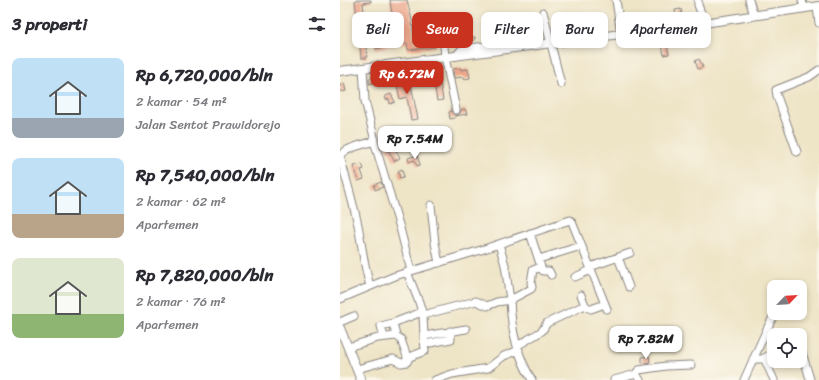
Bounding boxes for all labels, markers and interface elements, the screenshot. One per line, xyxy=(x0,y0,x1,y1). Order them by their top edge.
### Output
text: 3 properti xyxy=(12,9,87,39)
chip: Beli xyxy=(352,12,404,48)
chip: Sewa xyxy=(412,12,473,48)
chip: Filter xyxy=(481,12,543,48)
chip: Baru xyxy=(551,12,608,48)
chip: Apartemen xyxy=(616,12,711,48)
icon: filters xyxy=(306,13,328,35)
text: Rp 6,720,000/bln xyxy=(136,60,273,90)
pin: Rp 6.72M xyxy=(366,61,448,95)
text: Rp 6.72M xyxy=(380,62,434,85)
icon: home xyxy=(44,74,92,122)
text: 2 kamar · 54 m² xyxy=(136,90,227,113)
text: Jalan Sentot Prawidorejo xyxy=(136,113,281,136)
pin: Rp 7.54M xyxy=(374,126,456,160)
text: Rp 7.54M xyxy=(387,127,443,150)
text: Rp 7,540,000/bln xyxy=(136,160,274,190)
icon: home xyxy=(44,174,92,222)
text: 2 kamar · 62 m² xyxy=(136,190,226,213)
text: Apartemen xyxy=(136,213,198,236)
text: Rp 7,820,000/bln xyxy=(136,260,273,290)
icon: home xyxy=(44,274,92,322)
north arrow xyxy=(767,280,807,320)
map controls xyxy=(767,280,807,368)
text: 2 kamar · 76 m² xyxy=(136,290,226,313)
text: Apartemen xyxy=(136,313,198,336)
pin: Rp 7.82M xyxy=(605,326,687,360)
text: Rp 7.82M xyxy=(618,327,674,350)
button: locate xyxy=(767,328,807,368)

